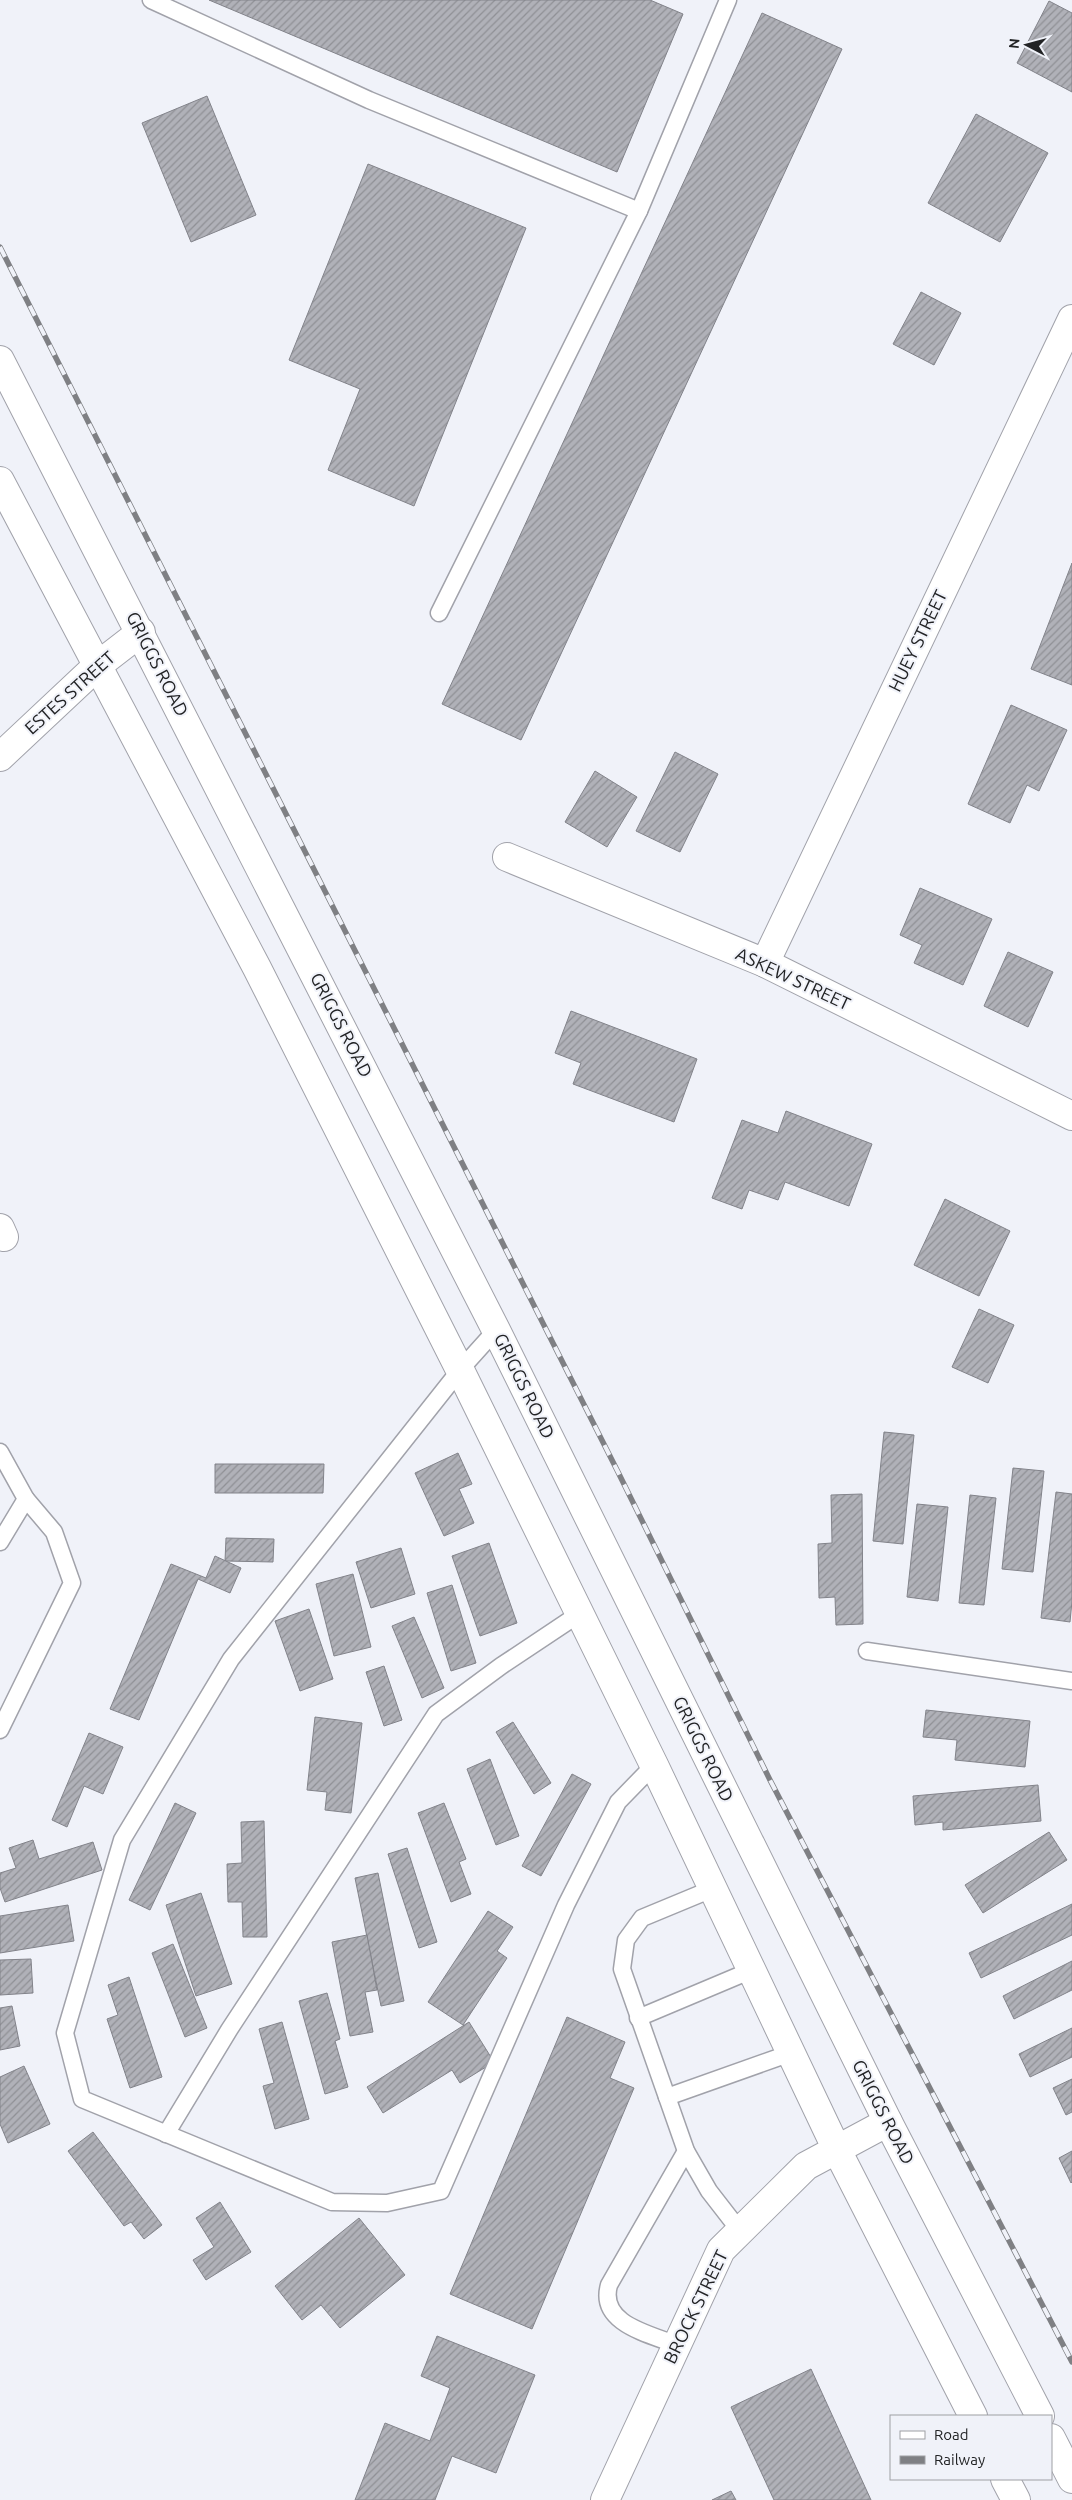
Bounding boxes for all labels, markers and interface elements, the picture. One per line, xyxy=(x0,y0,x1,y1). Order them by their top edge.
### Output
north arrow xyxy=(1002,20,1052,70)
text: N xyxy=(1006,38,1023,50)
street label: HUEY STREET xyxy=(884,587,950,695)
street label: GRIGGS ROAD xyxy=(123,608,193,719)
street label: ESTES STREET xyxy=(20,647,118,738)
street label: ASKEW STREET xyxy=(733,943,854,1013)
street label: GRIGGS ROAD xyxy=(307,969,377,1080)
street label: GRIGGS ROAD xyxy=(491,1330,559,1441)
street label: GRIGGS ROAD xyxy=(670,1693,738,1804)
street label: GRIGGS ROAD xyxy=(849,2056,919,2167)
street label: BROCK STREET xyxy=(659,2247,731,2366)
legend xyxy=(890,2415,1052,2480)
text: Road xyxy=(934,2426,969,2443)
text: Railway xyxy=(934,2451,985,2468)

